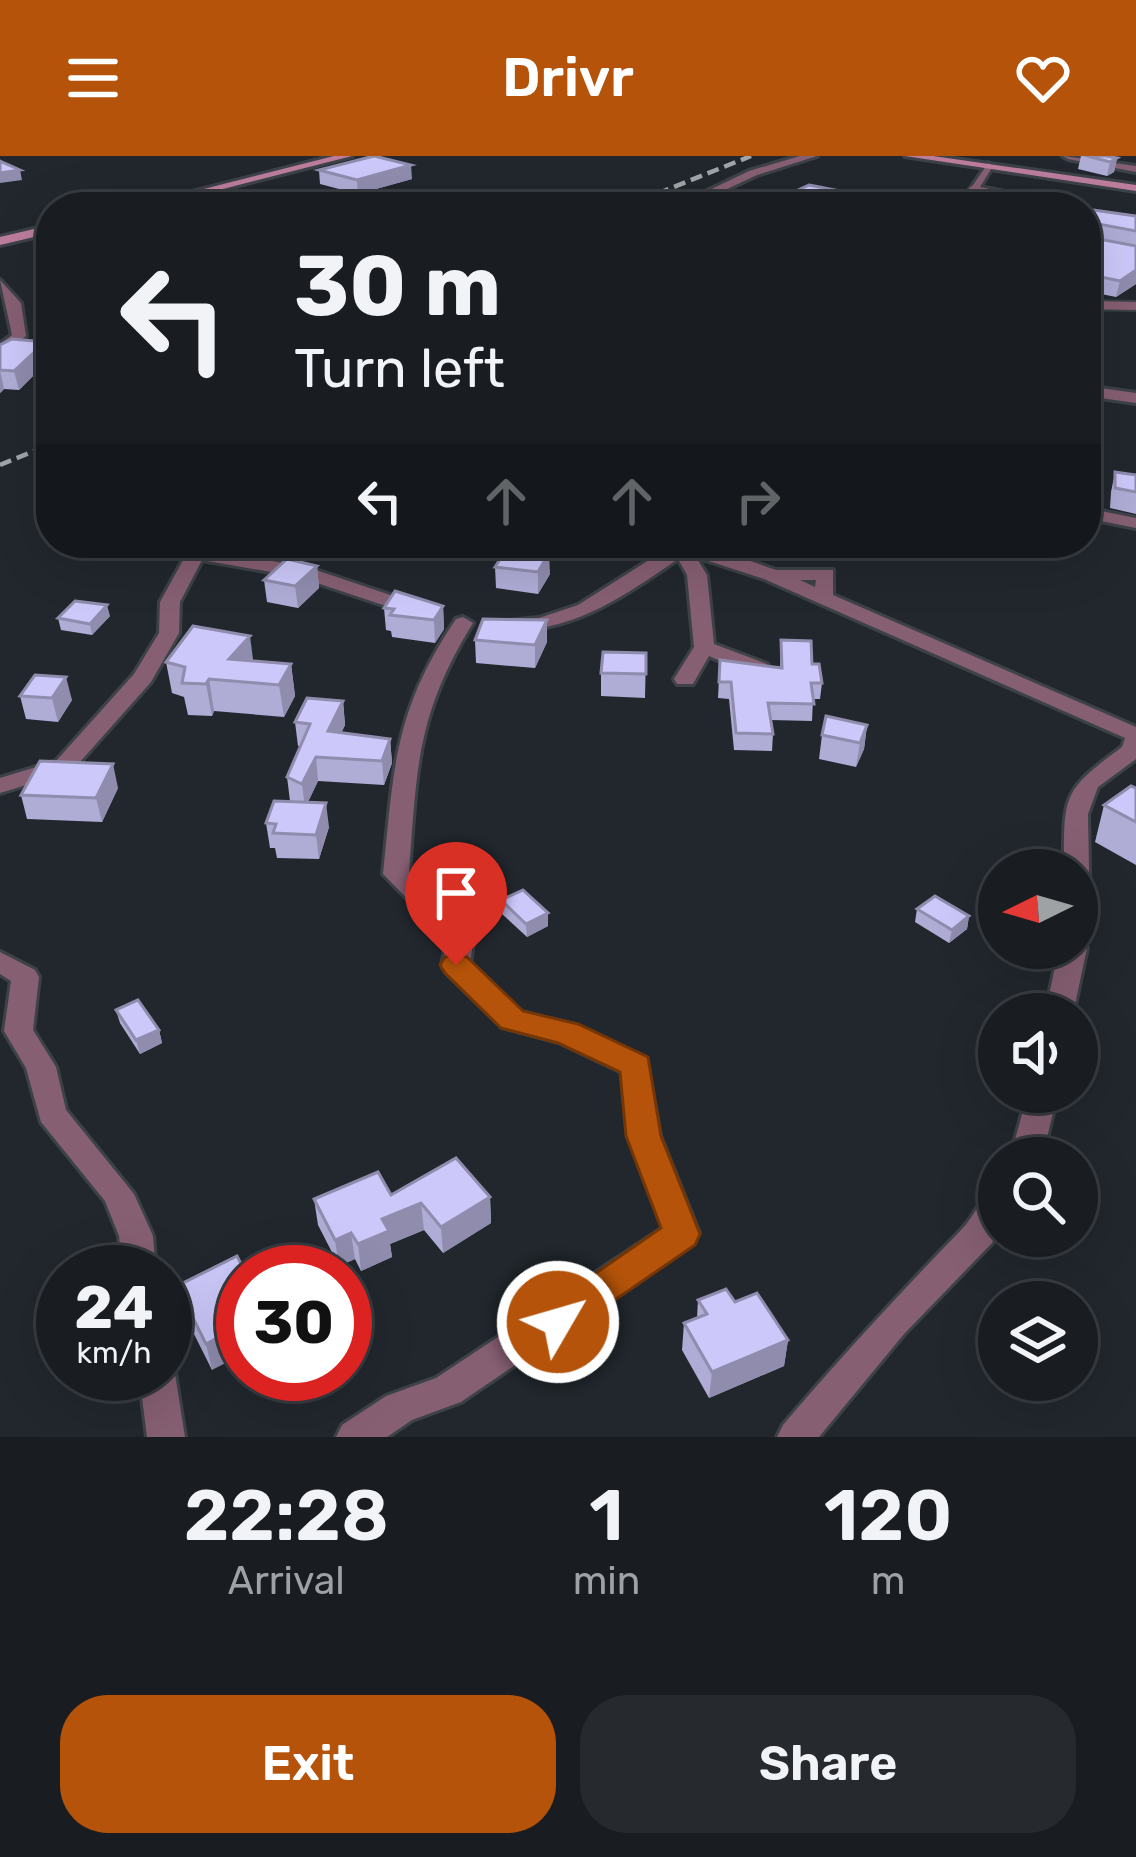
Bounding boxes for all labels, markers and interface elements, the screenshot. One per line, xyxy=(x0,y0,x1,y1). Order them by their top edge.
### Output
icon: menu xyxy=(60,45,126,111)
icon: heart xyxy=(1010,45,1076,111)
text: Drivr xyxy=(502,46,634,110)
text: 30 m xyxy=(294,236,501,336)
icon: left xyxy=(96,240,252,396)
text: Turn left xyxy=(294,337,505,401)
icon: left xyxy=(347,468,413,534)
icon: ahead xyxy=(473,468,539,534)
icon: ahead xyxy=(599,468,665,534)
icon: right xyxy=(725,468,791,534)
pin xyxy=(405,842,507,965)
north arrow xyxy=(978,849,1098,969)
map controls xyxy=(978,849,1098,1401)
icon: arrive xyxy=(423,860,489,926)
button: sound xyxy=(978,993,1098,1113)
button: search xyxy=(978,1137,1098,1257)
speed limit sign: 30 xyxy=(216,1245,372,1401)
position arrow xyxy=(495,1259,621,1385)
text: 24 xyxy=(74,1272,154,1343)
button: layers xyxy=(978,1281,1098,1401)
text: km/h xyxy=(77,1335,151,1371)
text: 22:28 xyxy=(184,1473,389,1558)
text: 1 xyxy=(589,1473,624,1558)
text: 120 xyxy=(824,1473,952,1558)
text: Arrival xyxy=(228,1558,345,1604)
text: min xyxy=(573,1558,640,1604)
text: m xyxy=(871,1558,906,1604)
button: Exit xyxy=(60,1695,556,1833)
button: Share xyxy=(580,1695,1076,1833)

